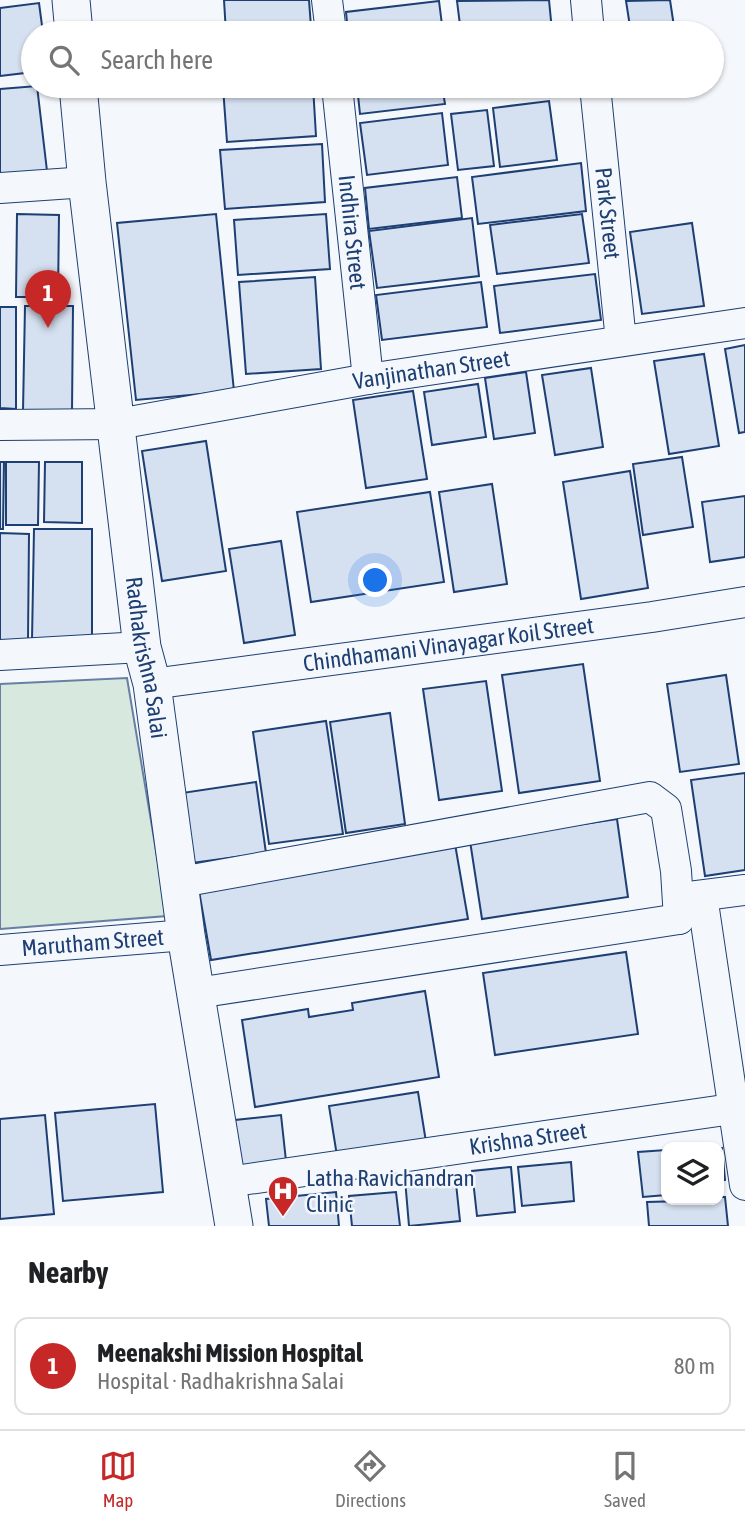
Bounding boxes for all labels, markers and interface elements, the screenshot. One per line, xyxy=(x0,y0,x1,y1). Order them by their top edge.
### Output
search box xyxy=(21,21,724,98)
icon: search xyxy=(45,41,83,79)
text: Search here xyxy=(101,45,213,75)
street label: Park Street xyxy=(590,166,626,260)
street label: Indhira Street xyxy=(333,174,371,291)
pin: 1 xyxy=(25,270,71,328)
street label: Vanjinathan Street xyxy=(351,345,511,394)
your location xyxy=(358,563,392,597)
street label: Radhakrishna Salai xyxy=(121,575,172,740)
street label: Chindhamani Vinayagar Koil Street xyxy=(302,612,595,677)
street label: Marutham Street xyxy=(21,924,165,961)
street label: Krishna Street xyxy=(468,1117,588,1160)
map controls xyxy=(661,1142,724,1205)
button: layers xyxy=(661,1142,724,1205)
place label: Latha Ravichandran Clinic xyxy=(306,1165,475,1217)
hospital icon: Latha Ravichandran Clinic xyxy=(266,1174,300,1218)
text: Nearby xyxy=(28,1255,108,1289)
text: Meenakshi Mission Hospital xyxy=(97,1338,363,1368)
text: 1 xyxy=(48,1353,58,1379)
text: 80 m xyxy=(674,1353,715,1379)
text: Hospital · Radhakrishna Salai xyxy=(97,1368,344,1394)
tab: Map xyxy=(99,1447,137,1511)
tab: Directions xyxy=(335,1447,406,1511)
tab: Saved xyxy=(604,1447,646,1511)

